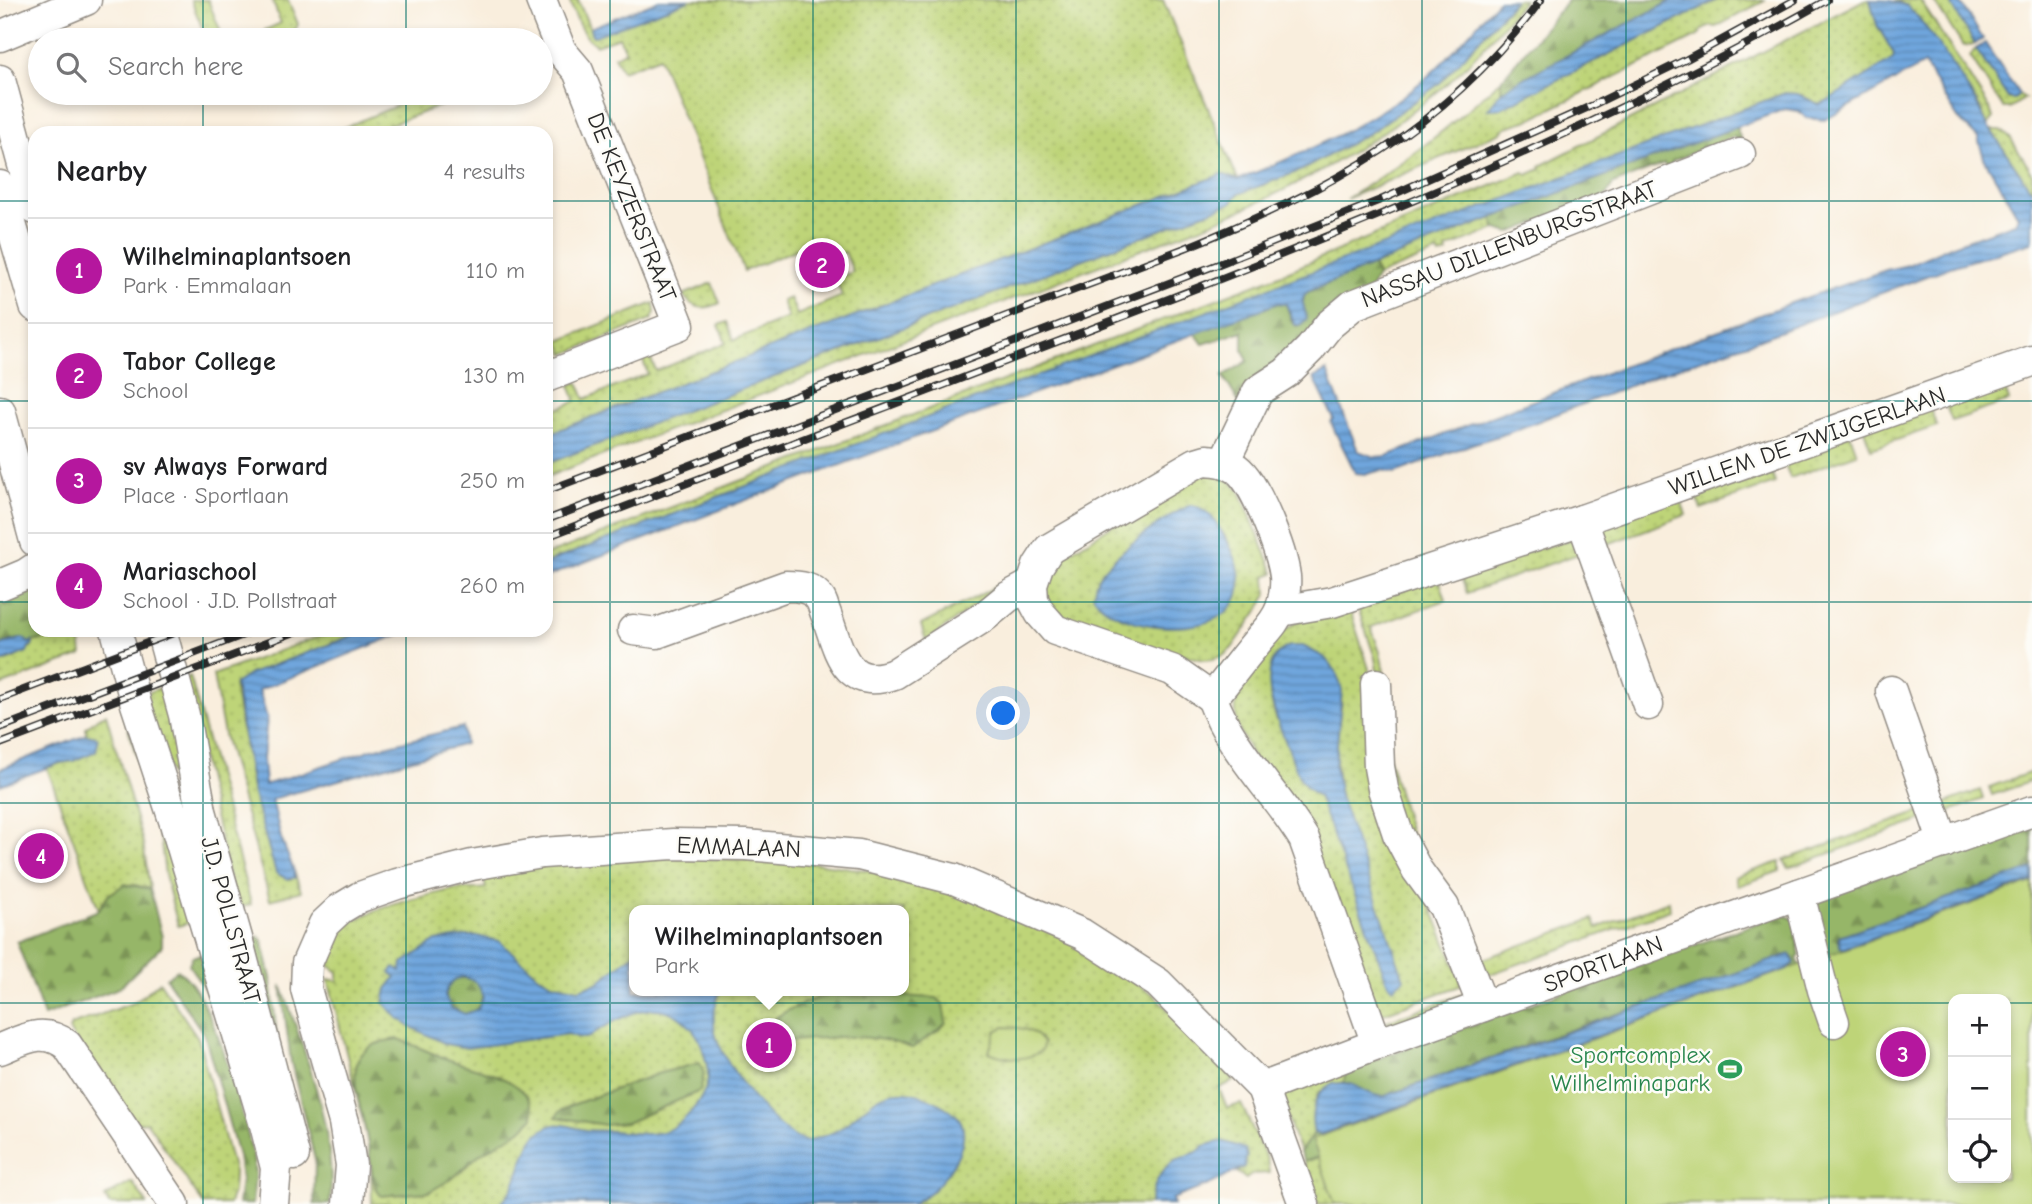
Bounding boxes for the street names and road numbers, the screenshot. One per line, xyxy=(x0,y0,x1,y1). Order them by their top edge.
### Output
street label: DE KEYZERSTRAAT xyxy=(581,108,683,306)
street label: NASSAU DILLENBURGSTRAAT xyxy=(1357,174,1661,313)
street label: WILLEM DE ZWIJGERLAAN xyxy=(1665,380,1949,502)
street label: EMMALAAN xyxy=(676,831,802,863)
street label: J.D. POLLSTRAAT xyxy=(195,833,267,1007)
street label: SPORTLAAN xyxy=(1540,930,1666,998)

